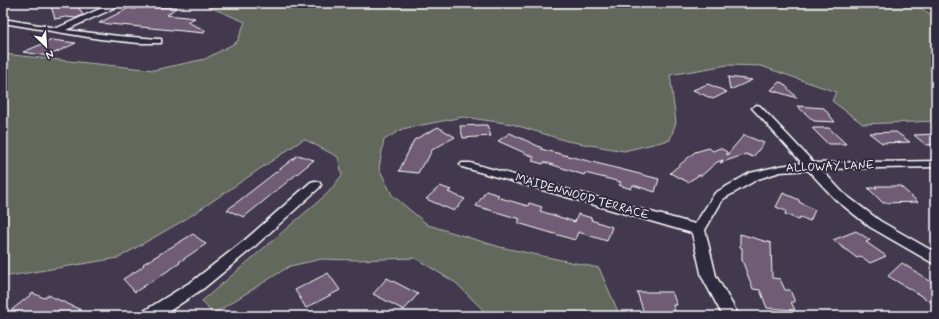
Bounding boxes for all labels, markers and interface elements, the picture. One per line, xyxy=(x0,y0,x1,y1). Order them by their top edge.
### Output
north arrow xyxy=(26,26,66,66)
text: N xyxy=(44,46,56,62)
street label: ALLOWAY LANE xyxy=(786,157,875,177)
street label: MAIDENWOOD TERRACE xyxy=(513,170,651,224)

